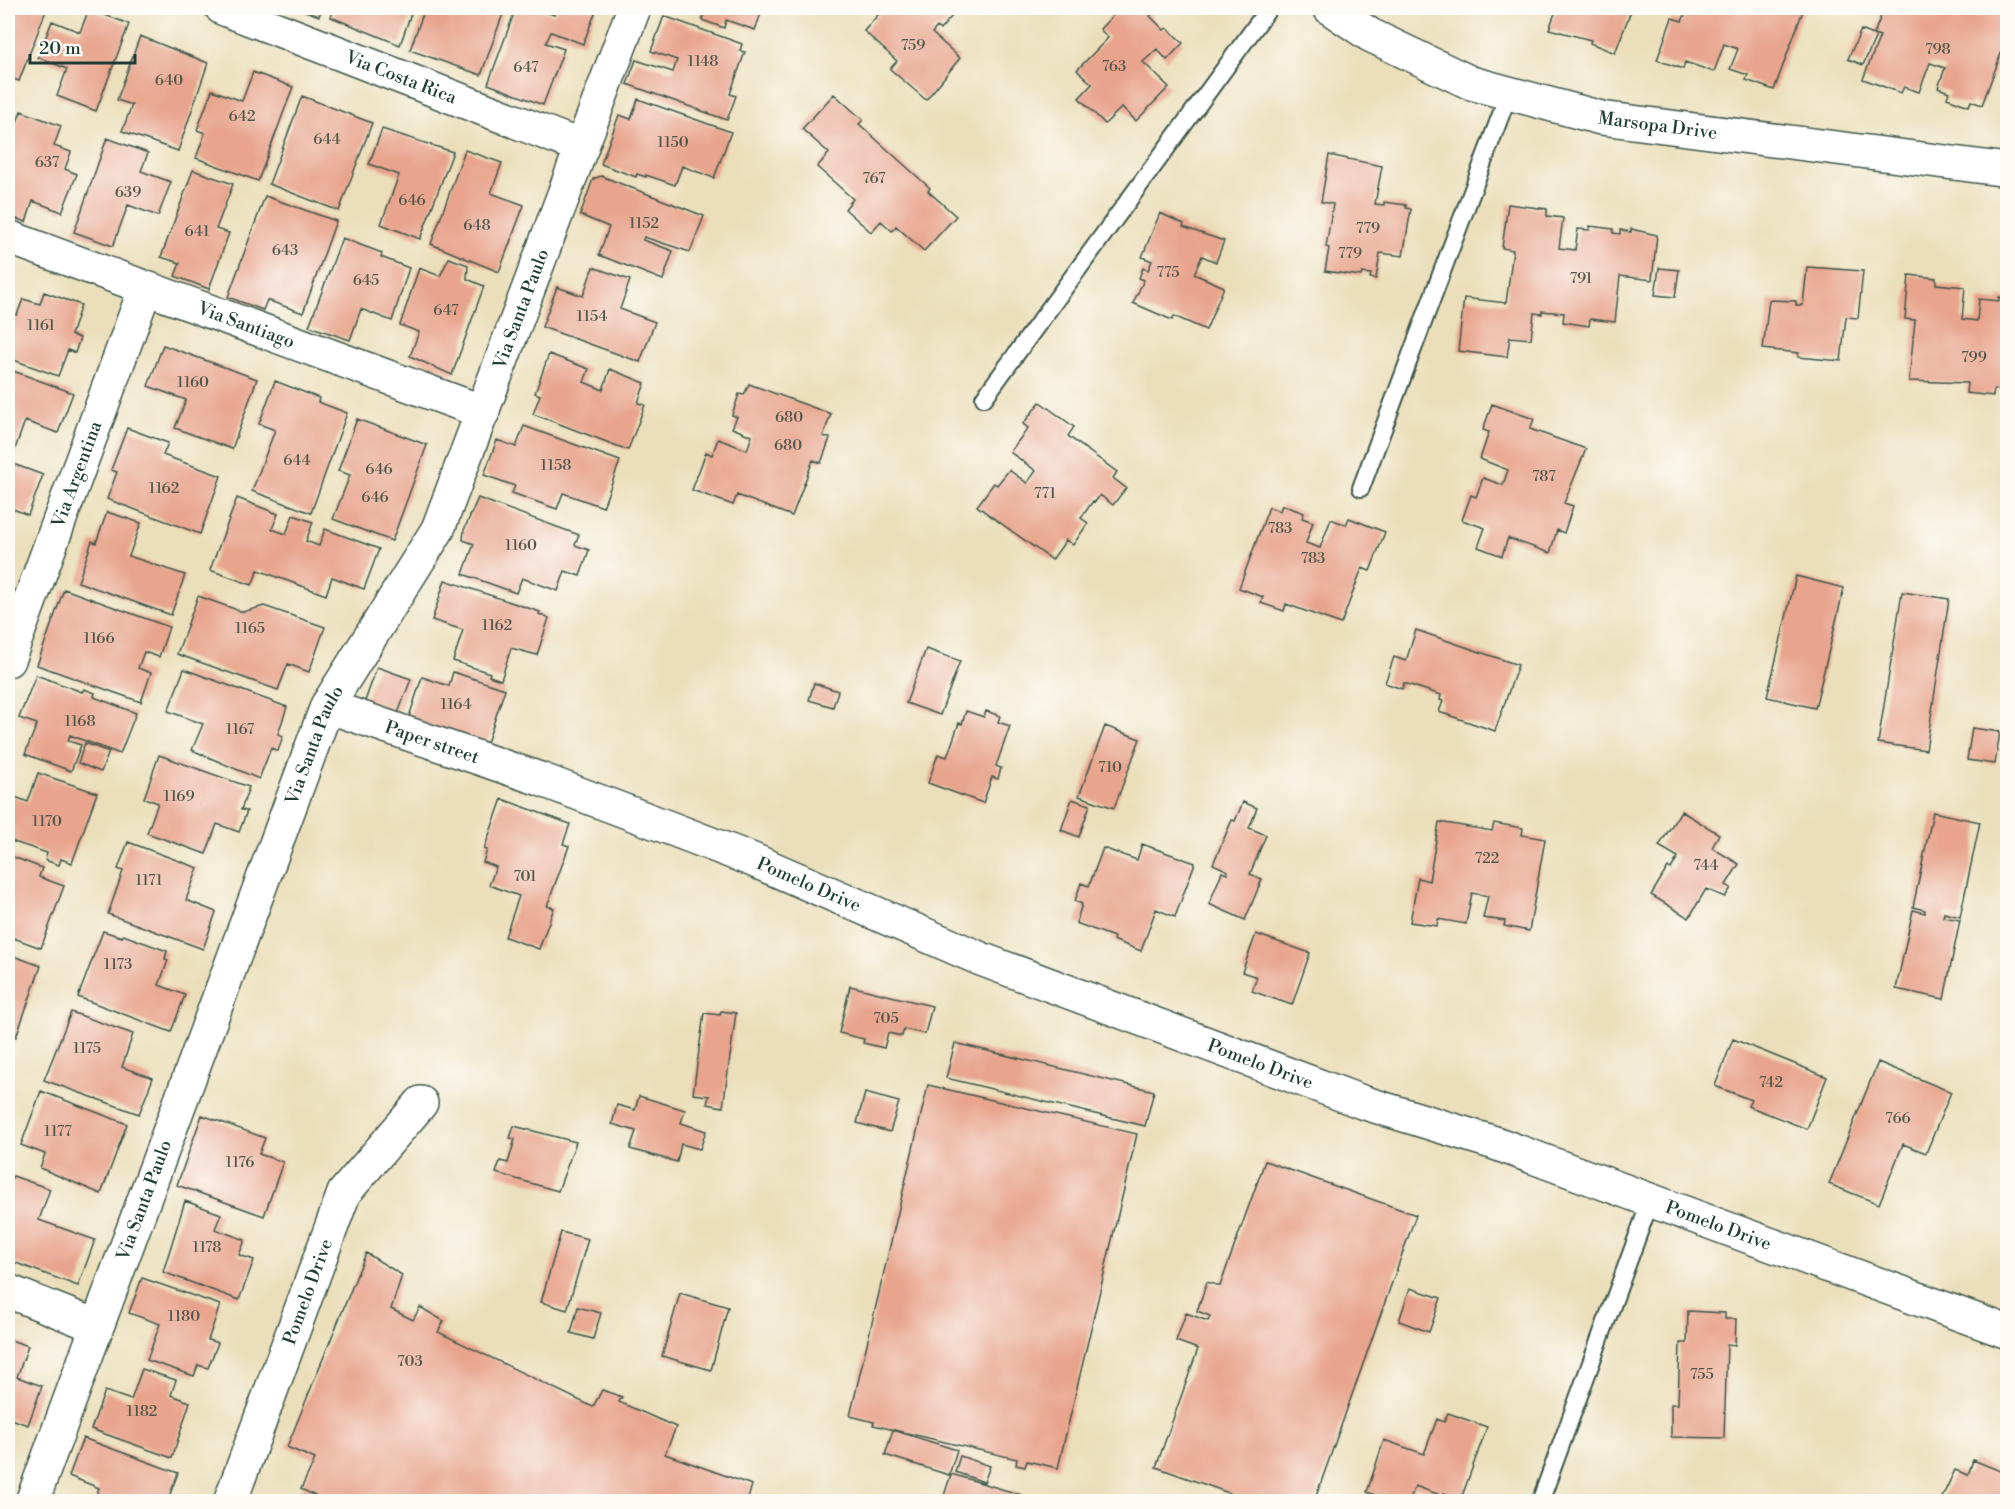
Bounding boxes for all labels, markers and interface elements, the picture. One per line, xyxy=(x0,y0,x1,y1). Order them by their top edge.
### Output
scale bar xyxy=(30,27,135,65)
house number: 759 xyxy=(901,36,925,55)
text: 20 m xyxy=(39,37,81,60)
house number: 798 xyxy=(1925,40,1951,59)
street label: Via Costa Rica xyxy=(341,45,461,110)
house number: 1148 xyxy=(688,52,718,71)
house number: 763 xyxy=(1102,57,1126,76)
house number: 647 xyxy=(513,58,539,77)
house number: 640 xyxy=(155,71,183,90)
house number: 642 xyxy=(229,107,255,126)
street label: Marsopa Drive xyxy=(1597,107,1719,145)
house number: 644 xyxy=(313,130,341,149)
house number: 1150 xyxy=(657,133,689,152)
house number: 637 xyxy=(35,153,60,172)
house number: 767 xyxy=(863,169,886,188)
house number: 639 xyxy=(115,183,141,202)
house number: 646 xyxy=(398,191,426,210)
house number: 1152 xyxy=(629,214,659,233)
house number: 648 xyxy=(463,216,491,235)
house number: 779 xyxy=(1356,219,1380,238)
house number: 641 xyxy=(185,222,210,241)
house number: 643 xyxy=(272,241,298,260)
house number: 779 xyxy=(1338,244,1362,263)
street label: Via Santa Paulo xyxy=(488,246,554,373)
house number: 775 xyxy=(1156,263,1180,282)
house number: 791 xyxy=(1570,269,1593,288)
house number: 645 xyxy=(353,271,379,290)
street label: Via Santiago xyxy=(194,297,298,354)
house number: 647 xyxy=(433,301,459,320)
house number: 1154 xyxy=(577,307,608,326)
house number: 1161 xyxy=(27,316,56,335)
house number: 799 xyxy=(1961,348,1987,367)
house number: 1160 xyxy=(177,373,209,392)
house number: 680 xyxy=(775,408,803,427)
street label: Via Argentina xyxy=(47,417,108,532)
house number: 680 xyxy=(774,436,802,455)
house number: 644 xyxy=(283,451,311,470)
house number: 1158 xyxy=(541,456,571,475)
house number: 646 xyxy=(365,460,393,479)
house number: 787 xyxy=(1532,467,1556,486)
house number: 1162 xyxy=(149,479,179,498)
house number: 771 xyxy=(1034,484,1057,503)
house number: 646 xyxy=(361,488,389,507)
house number: 783 xyxy=(1268,519,1292,538)
house number: 1160 xyxy=(505,536,537,555)
house number: 783 xyxy=(1301,549,1325,568)
house number: 1162 xyxy=(482,616,512,635)
house number: 1165 xyxy=(235,619,265,638)
house number: 1166 xyxy=(83,629,115,648)
street label: Via Santa Paulo xyxy=(280,681,349,809)
house number: 1164 xyxy=(440,695,472,714)
house number: 1168 xyxy=(64,712,96,731)
street label: Paper street xyxy=(382,716,483,769)
house number: 1167 xyxy=(226,720,255,739)
house number: 710 xyxy=(1098,758,1122,777)
house number: 1169 xyxy=(163,787,195,806)
house number: 1170 xyxy=(32,812,62,831)
house number: 722 xyxy=(1475,849,1499,868)
street label: Pomelo Drive xyxy=(753,852,864,917)
house number: 744 xyxy=(1694,856,1719,875)
house number: 701 xyxy=(513,867,537,886)
house number: 1171 xyxy=(135,871,163,890)
house number: 1173 xyxy=(104,955,132,974)
house number: 705 xyxy=(873,1009,899,1028)
street label: Pomelo Drive xyxy=(1204,1034,1316,1095)
house number: 1175 xyxy=(73,1039,101,1058)
house number: 742 xyxy=(1759,1073,1783,1092)
house number: 766 xyxy=(1885,1109,1911,1128)
house number: 1177 xyxy=(44,1122,72,1141)
street label: Via Santa Paulo xyxy=(111,1137,177,1265)
house number: 1176 xyxy=(226,1153,254,1172)
street label: Pomelo Drive xyxy=(1662,1196,1775,1256)
street label: Pomelo Drive xyxy=(278,1236,338,1348)
house number: 1178 xyxy=(192,1238,222,1257)
house number: 1180 xyxy=(168,1307,200,1326)
house number: 703 xyxy=(397,1352,423,1371)
house number: 755 xyxy=(1690,1365,1714,1384)
house number: 1182 xyxy=(127,1402,157,1421)

